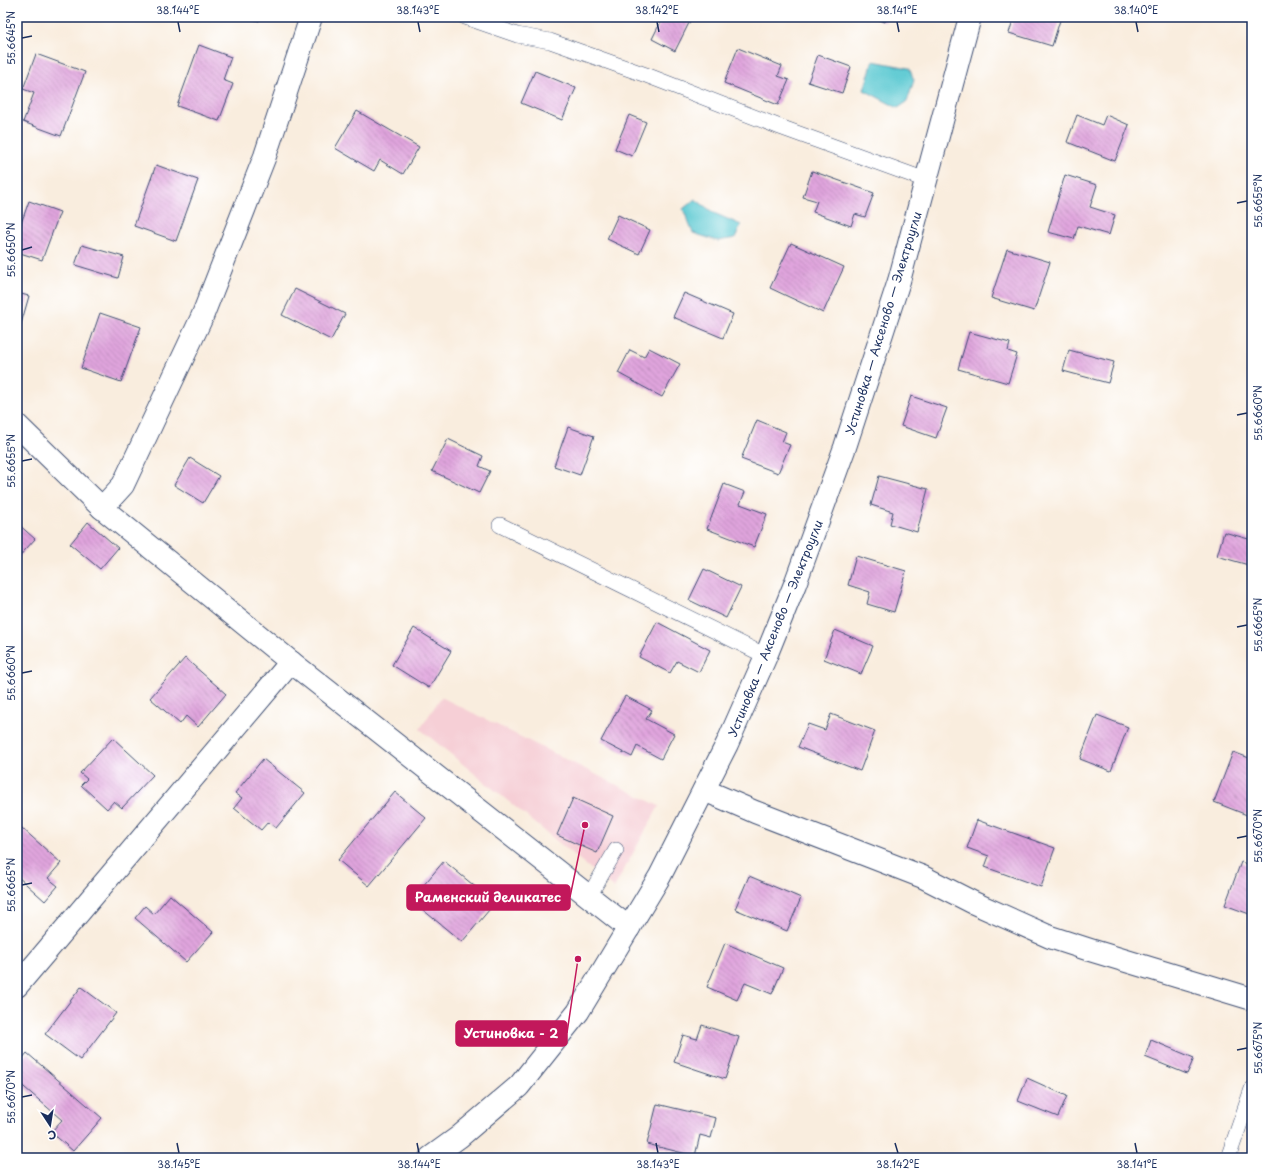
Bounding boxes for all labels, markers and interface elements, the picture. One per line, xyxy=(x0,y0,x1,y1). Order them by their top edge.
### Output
text: 38.144°E xyxy=(156,2,200,17)
text: 38.143°E xyxy=(396,2,440,17)
text: 38.142°E xyxy=(635,2,679,17)
text: 38.141°E xyxy=(876,2,918,17)
text: 38.140°E xyxy=(1114,2,1158,17)
text: 55.6645°N xyxy=(3,11,18,65)
text: 55.6655°N xyxy=(1250,174,1265,228)
street label: Устиновка — Аксеново — Электроугли xyxy=(840,209,926,437)
text: 55.6650°N xyxy=(3,222,18,278)
text: 55.6660°N xyxy=(1250,385,1265,441)
text: 55.6655°N xyxy=(3,434,18,488)
street label: Устиновка — Аксеново — Электроугли xyxy=(723,517,827,739)
text: 55.6665°N xyxy=(1250,598,1265,652)
text: 55.6660°N xyxy=(3,645,18,701)
text: 55.6670°N xyxy=(1250,809,1265,863)
text: 55.6665°N xyxy=(3,858,18,912)
callout: Раменский деликатес xyxy=(407,885,570,910)
text: Раменский деликатес xyxy=(415,887,561,906)
callout: Устиновка - 2 xyxy=(456,1021,567,1046)
text: 55.6675°N xyxy=(1250,1022,1265,1074)
text: Устиновка - 2 xyxy=(463,1023,558,1042)
text: 55.6670°N xyxy=(3,1070,18,1124)
north arrow xyxy=(30,1105,70,1145)
text: С xyxy=(46,1126,58,1144)
text: 38.145°E xyxy=(157,1156,201,1171)
text: 38.144°E xyxy=(397,1156,441,1171)
text: 38.143°E xyxy=(636,1156,680,1171)
text: 38.142°E xyxy=(876,1156,920,1171)
text: 38.141°E xyxy=(1116,1156,1158,1171)

